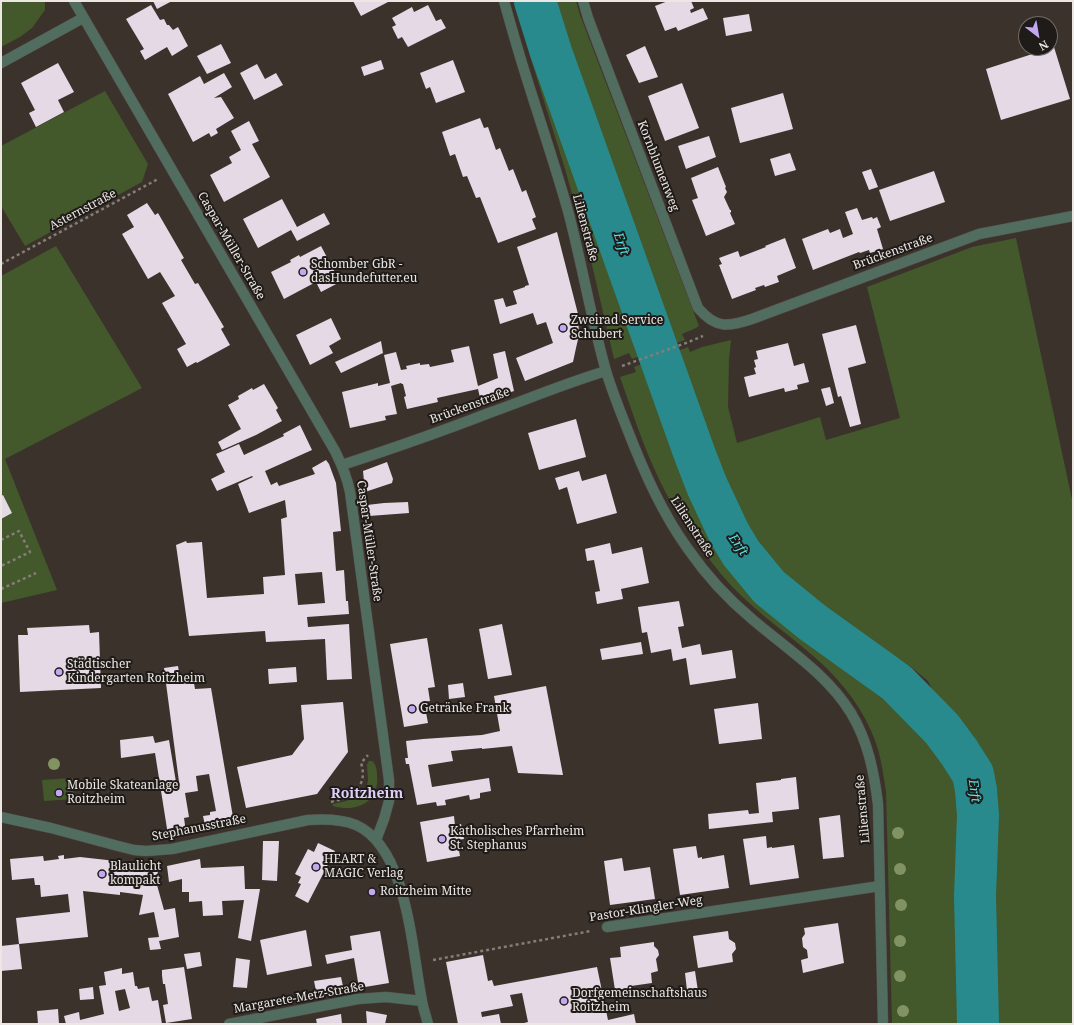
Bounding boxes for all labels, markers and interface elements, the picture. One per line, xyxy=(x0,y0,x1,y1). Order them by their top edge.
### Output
north arrow xyxy=(1018,16,1058,56)
text: N xyxy=(1036,37,1052,55)
street label: Kornblumenweg xyxy=(634,119,682,213)
street label: Asternstraße xyxy=(47,186,119,234)
street label: Caspar-Müller-Straße xyxy=(194,189,268,303)
street label: Lilienstraße xyxy=(569,193,601,263)
water label: Erft xyxy=(610,231,632,257)
street label: Brückenstraße xyxy=(851,231,935,273)
place label: Schomber GbR - dasHundefutter.eu xyxy=(311,258,417,286)
marker: Schomber GbR - dasHundefutter.eu xyxy=(298,267,308,277)
place label: Zweirad Service Schubert xyxy=(571,314,663,342)
marker: Zweirad Service Schubert xyxy=(558,323,568,333)
street label: Brückenstraße xyxy=(428,385,512,427)
street label: Caspar-Müller-Straße xyxy=(353,479,385,603)
street label: Lilienstraße xyxy=(667,494,717,560)
water label: Erft xyxy=(725,531,751,559)
place label: Städtischer Kindergarten Roitzheim xyxy=(67,658,205,686)
marker: Städtischer Kindergarten Roitzheim xyxy=(54,667,64,677)
place label: Getränke Frank xyxy=(420,702,509,716)
marker: Getränke Frank xyxy=(407,704,417,714)
street label: Lilienstraße xyxy=(853,774,873,844)
water label: Erft xyxy=(965,778,983,804)
place label: Mobile Skateanlage Roitzheim xyxy=(67,779,178,807)
district label: Roitzheim xyxy=(331,786,403,802)
marker: Mobile Skateanlage Roitzheim xyxy=(54,788,64,798)
street label: Stephanusstraße xyxy=(151,812,247,844)
place label: Katholisches Pfarrheim St. Stephanus xyxy=(450,825,584,853)
marker: Katholisches Pfarrheim St. Stephanus xyxy=(437,834,447,844)
place label: HEART & MAGIC Verlag xyxy=(324,853,403,881)
place label: Blaulicht kompakt xyxy=(110,860,161,888)
marker: HEART & MAGIC Verlag xyxy=(311,862,321,872)
marker: Blaulicht kompakt xyxy=(97,869,107,879)
place label: Roitzheim Mitte xyxy=(380,885,471,899)
marker: Roitzheim Mitte xyxy=(367,887,377,897)
street label: Pastor-Klingler-Weg xyxy=(588,893,704,925)
street label: Margarete-Metz-Straße xyxy=(233,979,365,1017)
place label: Dorfgemeinschaftshaus Roitzheim xyxy=(572,987,707,1015)
marker: Dorfgemeinschaftshaus Roitzheim xyxy=(559,996,569,1006)

